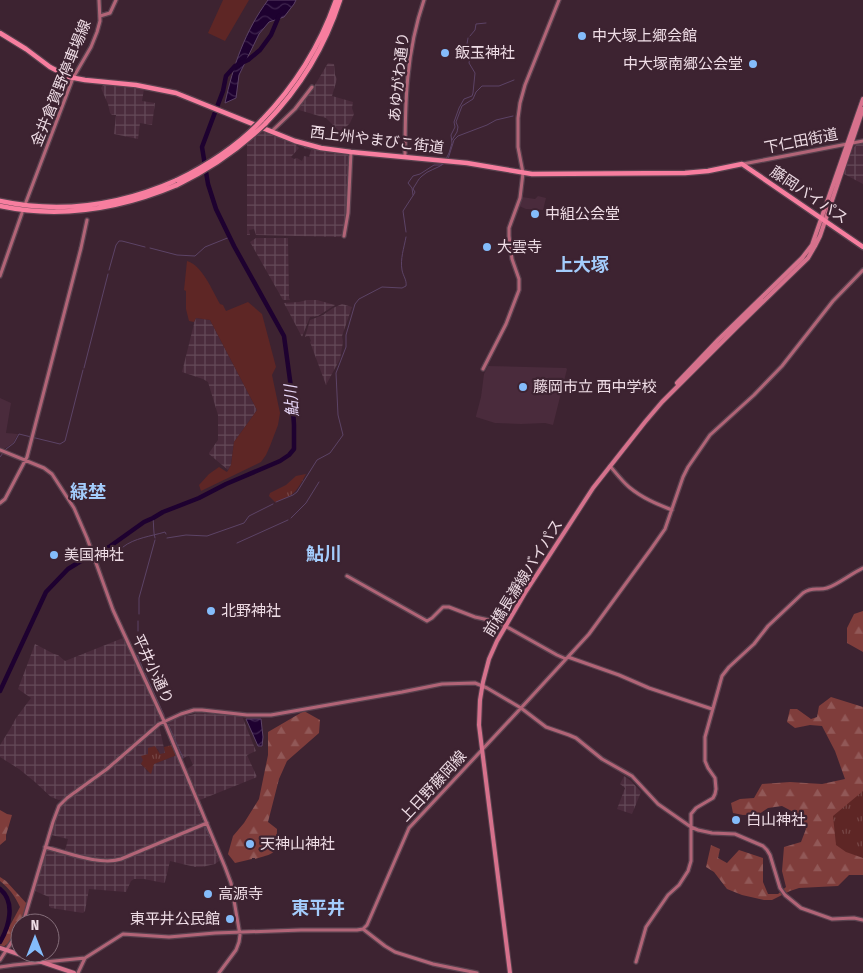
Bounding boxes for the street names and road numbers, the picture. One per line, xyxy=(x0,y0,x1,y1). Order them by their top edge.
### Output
street label: 金井倉賀野停車場線 xyxy=(27,17,95,149)
street label: あゆがわ通り xyxy=(385,31,413,123)
street label: 西上州やまびこ街道 xyxy=(309,123,445,157)
street label: 下仁田街道 xyxy=(762,125,840,157)
street label: 藤岡バイパス xyxy=(767,162,851,228)
street label: 前橋長瀞線バイパス xyxy=(480,516,566,640)
street label: 平井小通り xyxy=(129,631,177,707)
street label: 上日野藤岡線 xyxy=(396,747,470,825)

